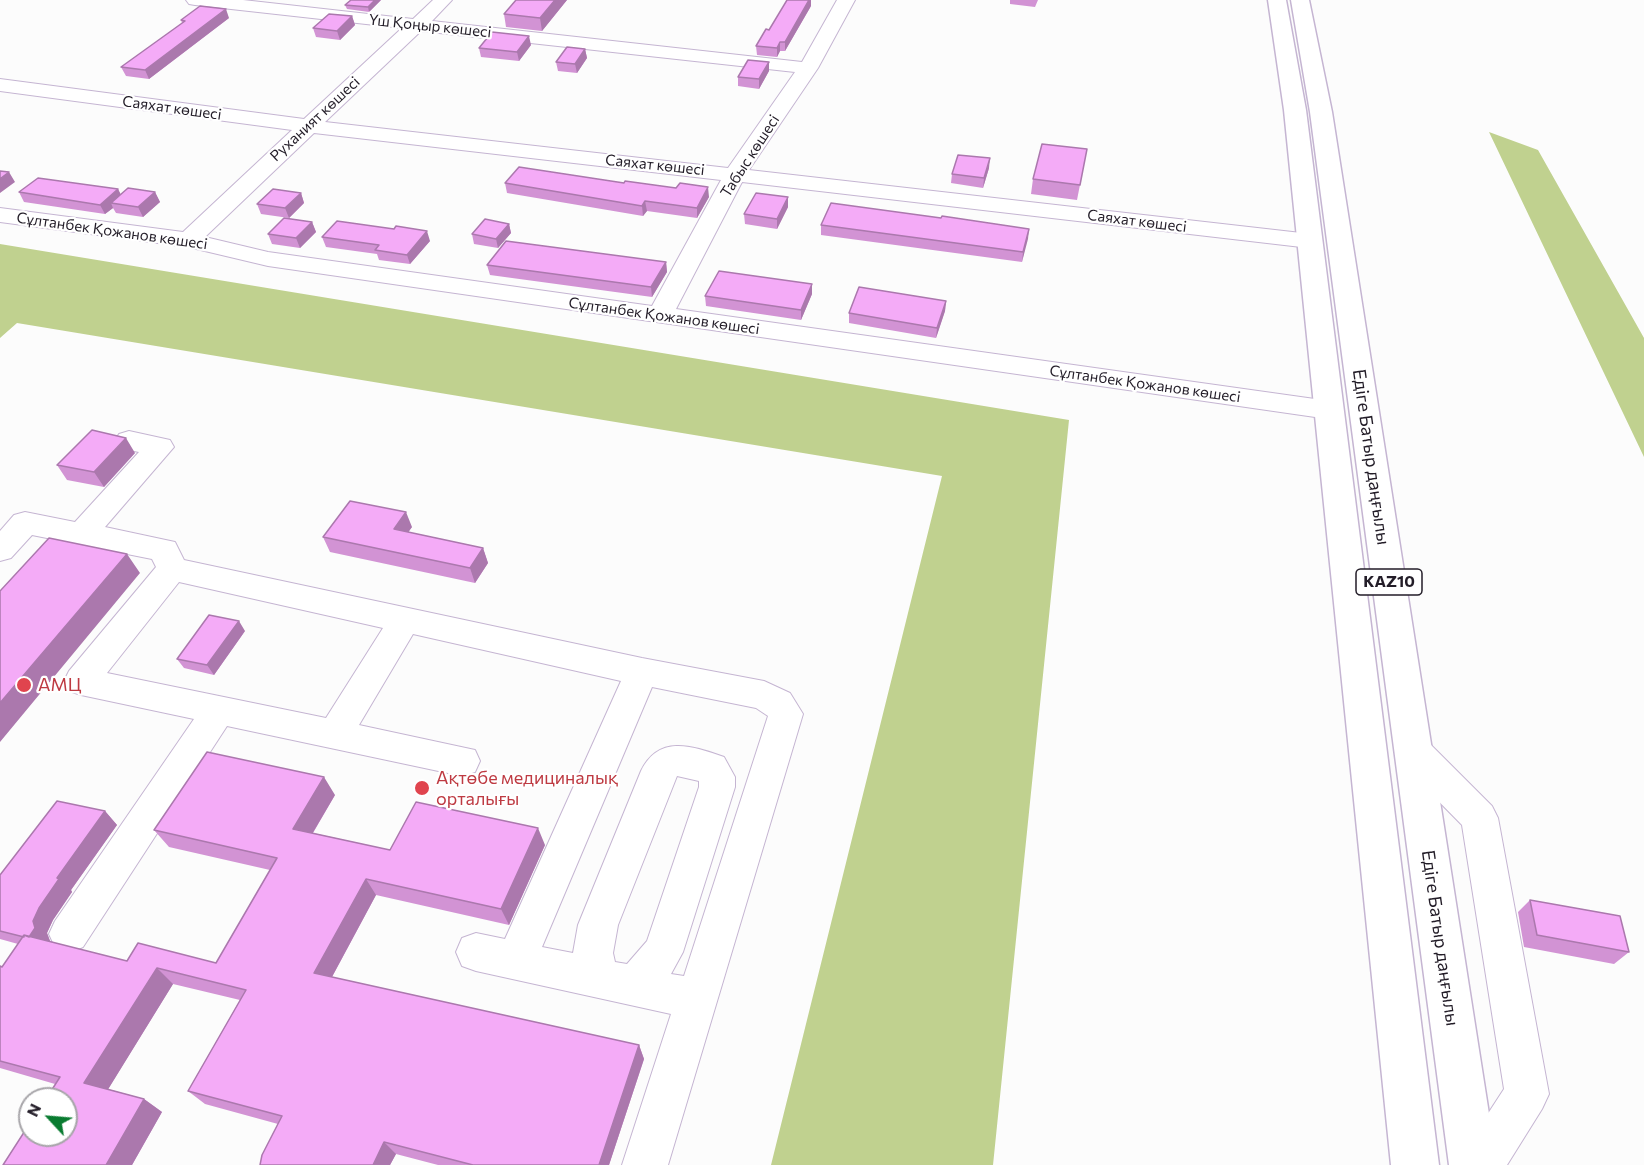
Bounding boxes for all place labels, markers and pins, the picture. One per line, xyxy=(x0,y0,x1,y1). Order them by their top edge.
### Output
place label: АМЦ xyxy=(38,674,81,696)
marker: АМЦ xyxy=(15,676,33,694)
place label: Ақтөбе медициналық орталығы xyxy=(436,767,618,810)
marker: Ақтөбе медициналық орталығы xyxy=(413,779,431,797)

